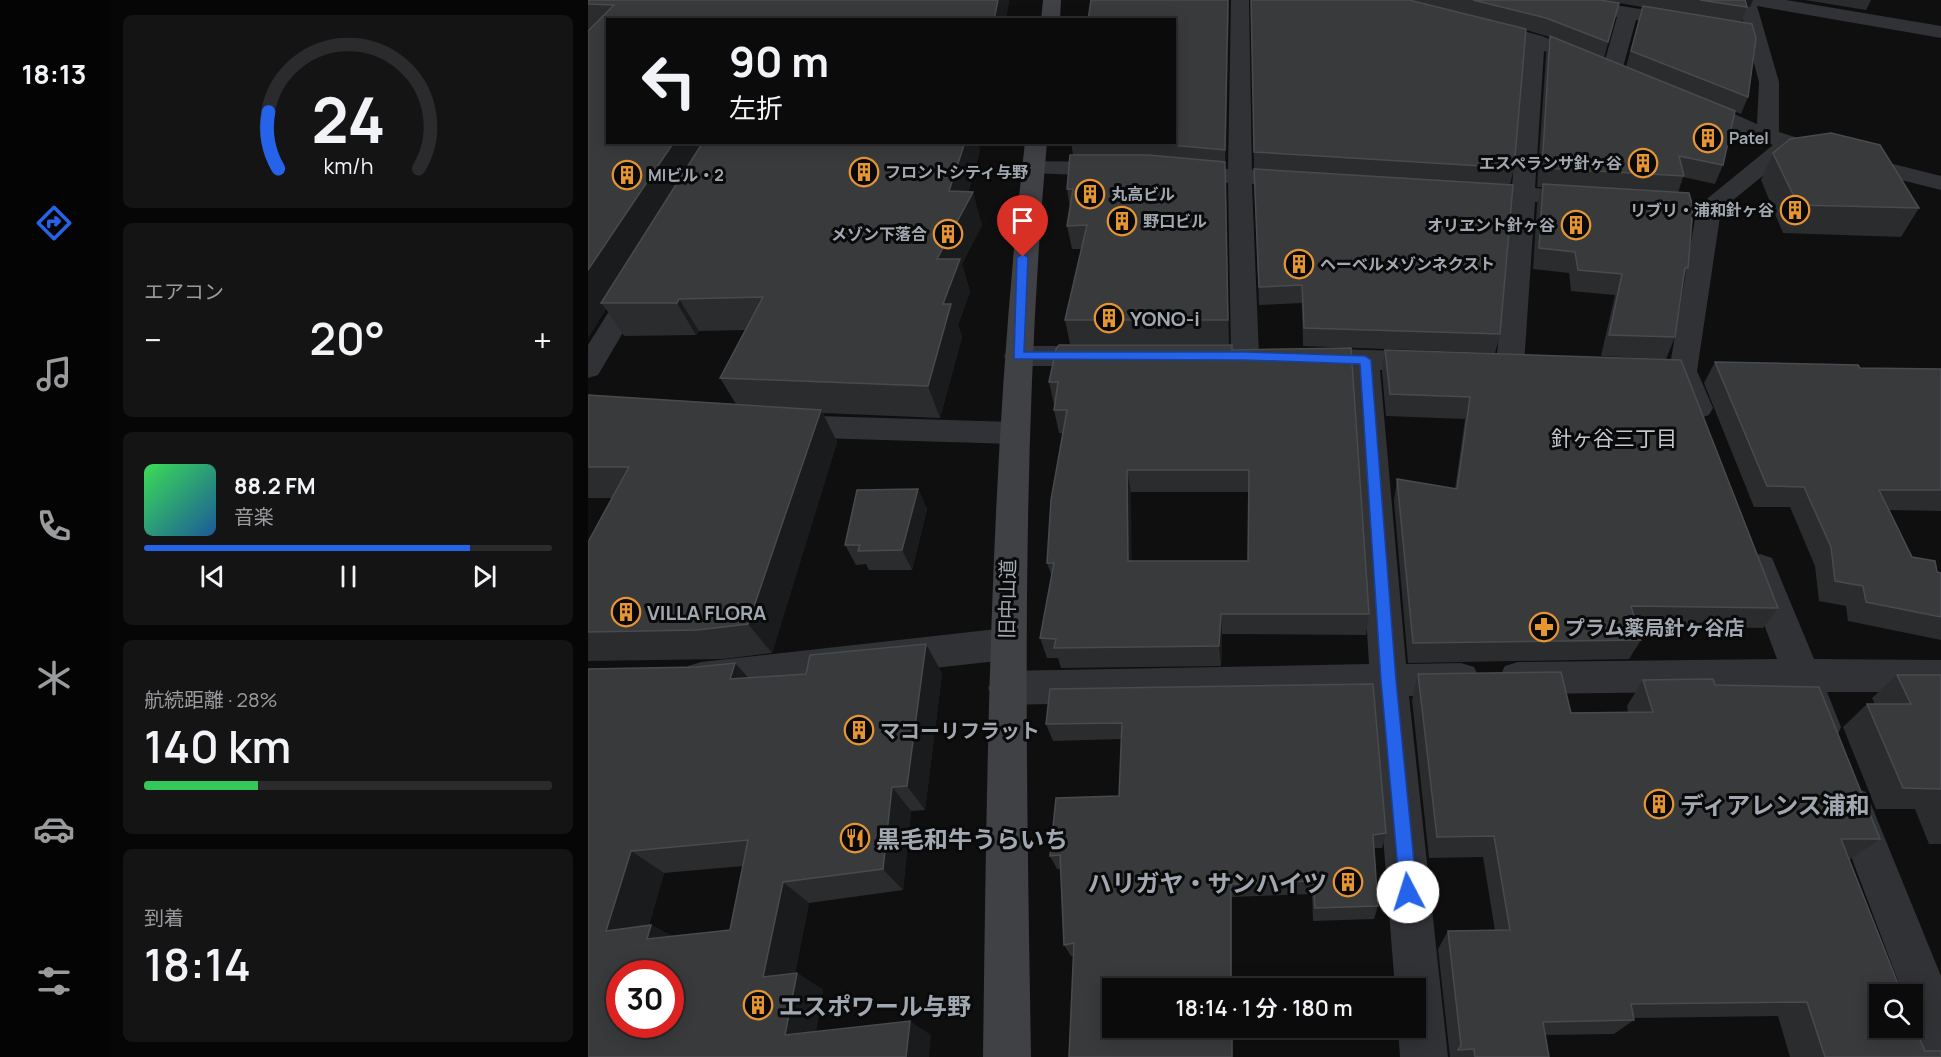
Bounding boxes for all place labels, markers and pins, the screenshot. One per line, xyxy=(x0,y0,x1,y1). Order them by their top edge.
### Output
building icon: Patel xyxy=(1692,122,1724,154)
place label: Patel xyxy=(1729,127,1769,149)
building icon: エスペランサ針ヶ谷 xyxy=(1627,147,1659,179)
place label: エスペランサ針ヶ谷 xyxy=(1479,152,1622,174)
building icon: フロントシティ与野 xyxy=(848,156,880,188)
building icon: MIビル・2 xyxy=(611,159,643,191)
place label: フロントシティ与野 xyxy=(885,161,1028,183)
place label: MIビル・2 xyxy=(648,164,724,186)
building icon: 丸高ビル xyxy=(1074,178,1106,210)
place label: 丸高ビル xyxy=(1111,183,1175,205)
building icon: リブリ・浦和針ヶ谷 xyxy=(1779,194,1811,226)
pin xyxy=(997,195,1048,257)
place label: リブリ・浦和針ヶ谷 xyxy=(1630,199,1774,221)
building icon: 野口ビル xyxy=(1106,205,1138,237)
building icon: オリヱント針ヶ谷 xyxy=(1560,209,1592,241)
place label: 野口ビル xyxy=(1143,210,1207,232)
place label: オリヱント針ヶ谷 xyxy=(1427,214,1555,236)
building icon: メゾン下落合 xyxy=(932,218,964,250)
place label: メゾン下落合 xyxy=(831,223,927,245)
building icon: ヘーベルメゾンネクスト xyxy=(1283,248,1315,280)
place label: ヘーベルメゾンネクスト xyxy=(1320,253,1495,275)
building icon: YONO-i xyxy=(1093,302,1125,334)
place label: YONO-i xyxy=(1130,305,1200,332)
building icon: VILLA FLORA xyxy=(610,596,642,628)
place label: VILLA FLORA xyxy=(647,599,767,626)
pharmacy icon: プラム薬局針ヶ谷店 xyxy=(1528,611,1560,643)
place label: プラム薬局針ヶ谷店 xyxy=(1565,614,1744,641)
building icon: マコーリフラット xyxy=(843,714,875,746)
place label: マコーリフラット xyxy=(880,717,1040,744)
building icon: ディアレンス浦和 xyxy=(1643,788,1675,820)
place label: ディアレンス浦和 xyxy=(1680,788,1870,821)
restaurant icon: 黒毛和牛うらいち xyxy=(839,822,871,854)
place label: 黒毛和牛うらいち xyxy=(876,822,1068,855)
place label: ハリガヤ・サンハイツ xyxy=(1087,866,1327,899)
building icon: ハリガヤ・サンハイツ xyxy=(1332,866,1364,898)
building icon: エスポワール与野 xyxy=(742,989,774,1021)
place label: エスポワール与野 xyxy=(779,989,971,1022)

